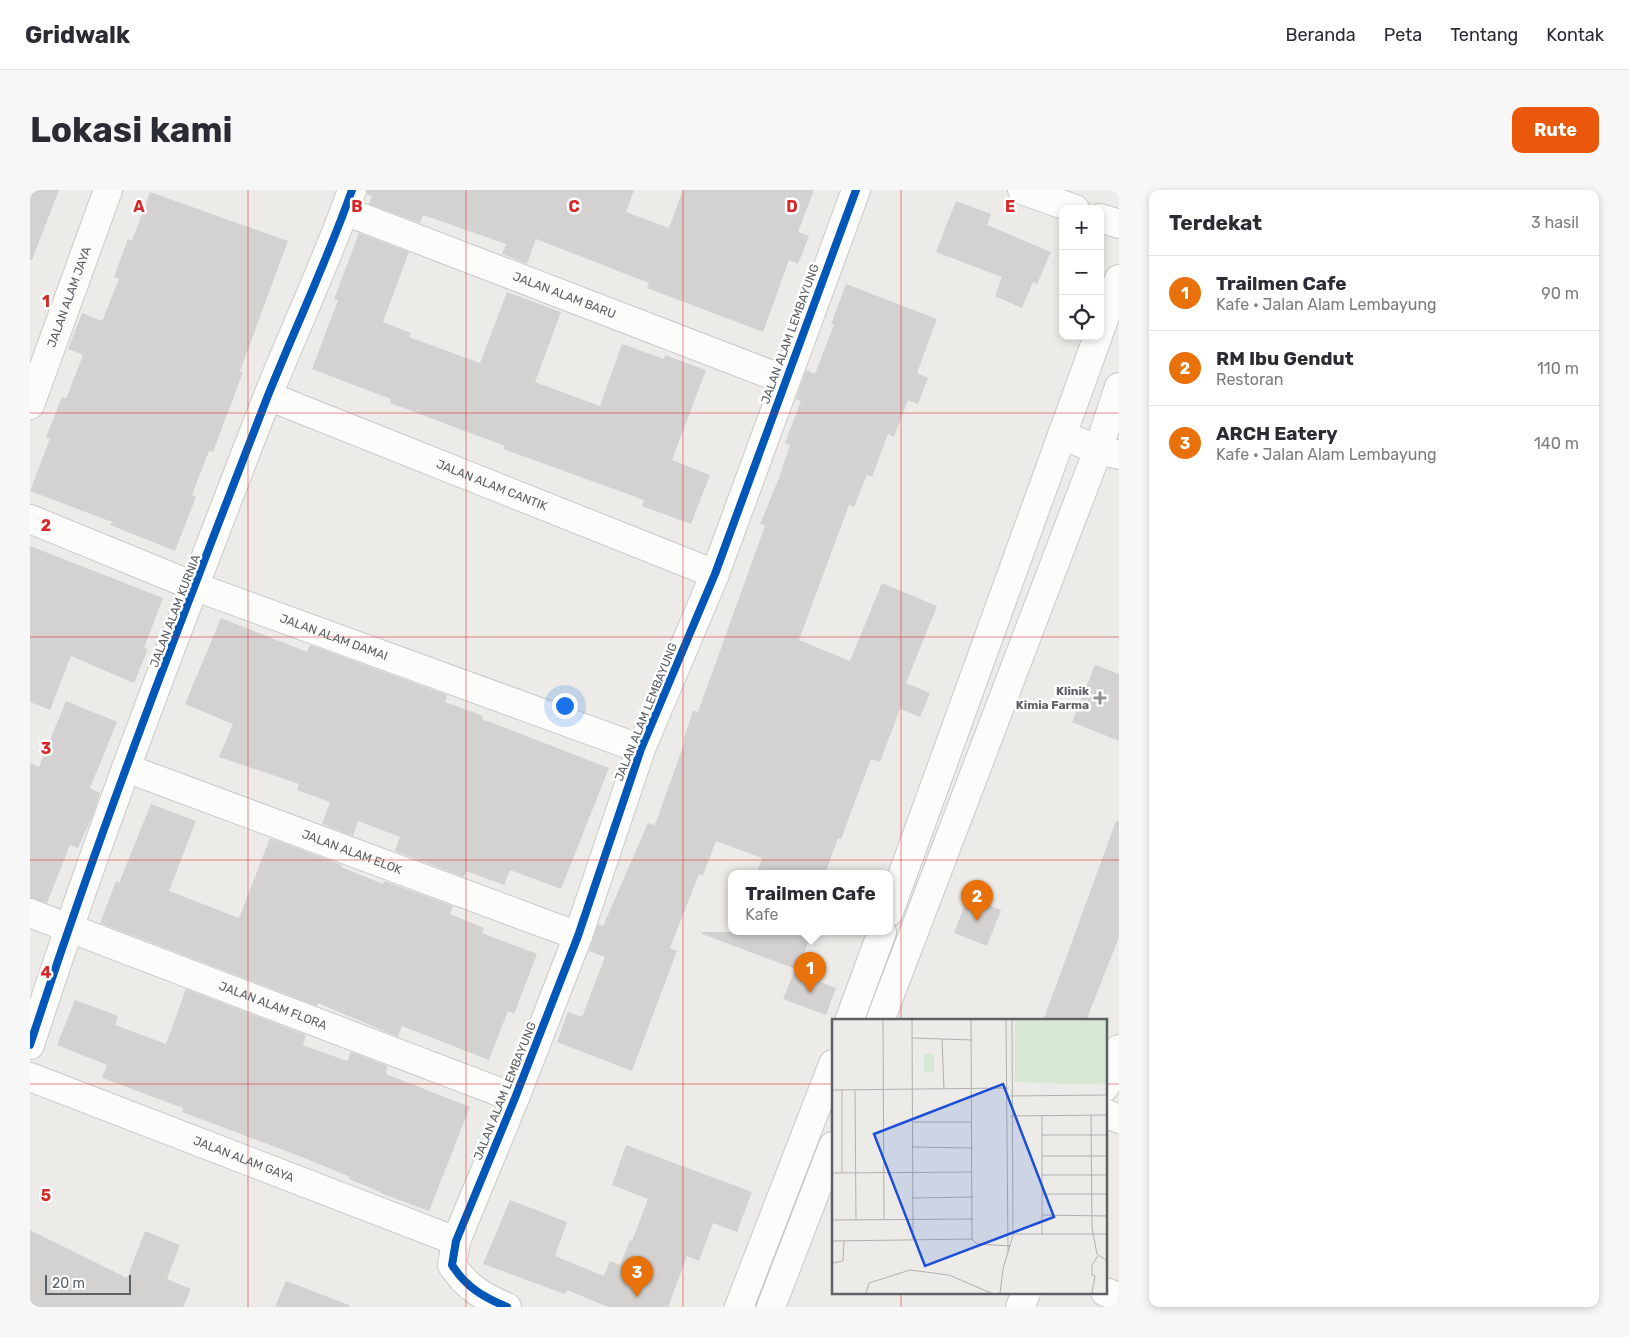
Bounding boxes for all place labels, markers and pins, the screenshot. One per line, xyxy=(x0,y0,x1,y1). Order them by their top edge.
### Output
place label: Klinik Kimia Farma xyxy=(1016,684,1089,712)
marker: Klinik Kimia Farma xyxy=(1093,691,1107,705)
pin: 2 xyxy=(961,880,993,921)
pin: 1 xyxy=(794,952,826,993)
pin: 3 xyxy=(621,1256,653,1297)

